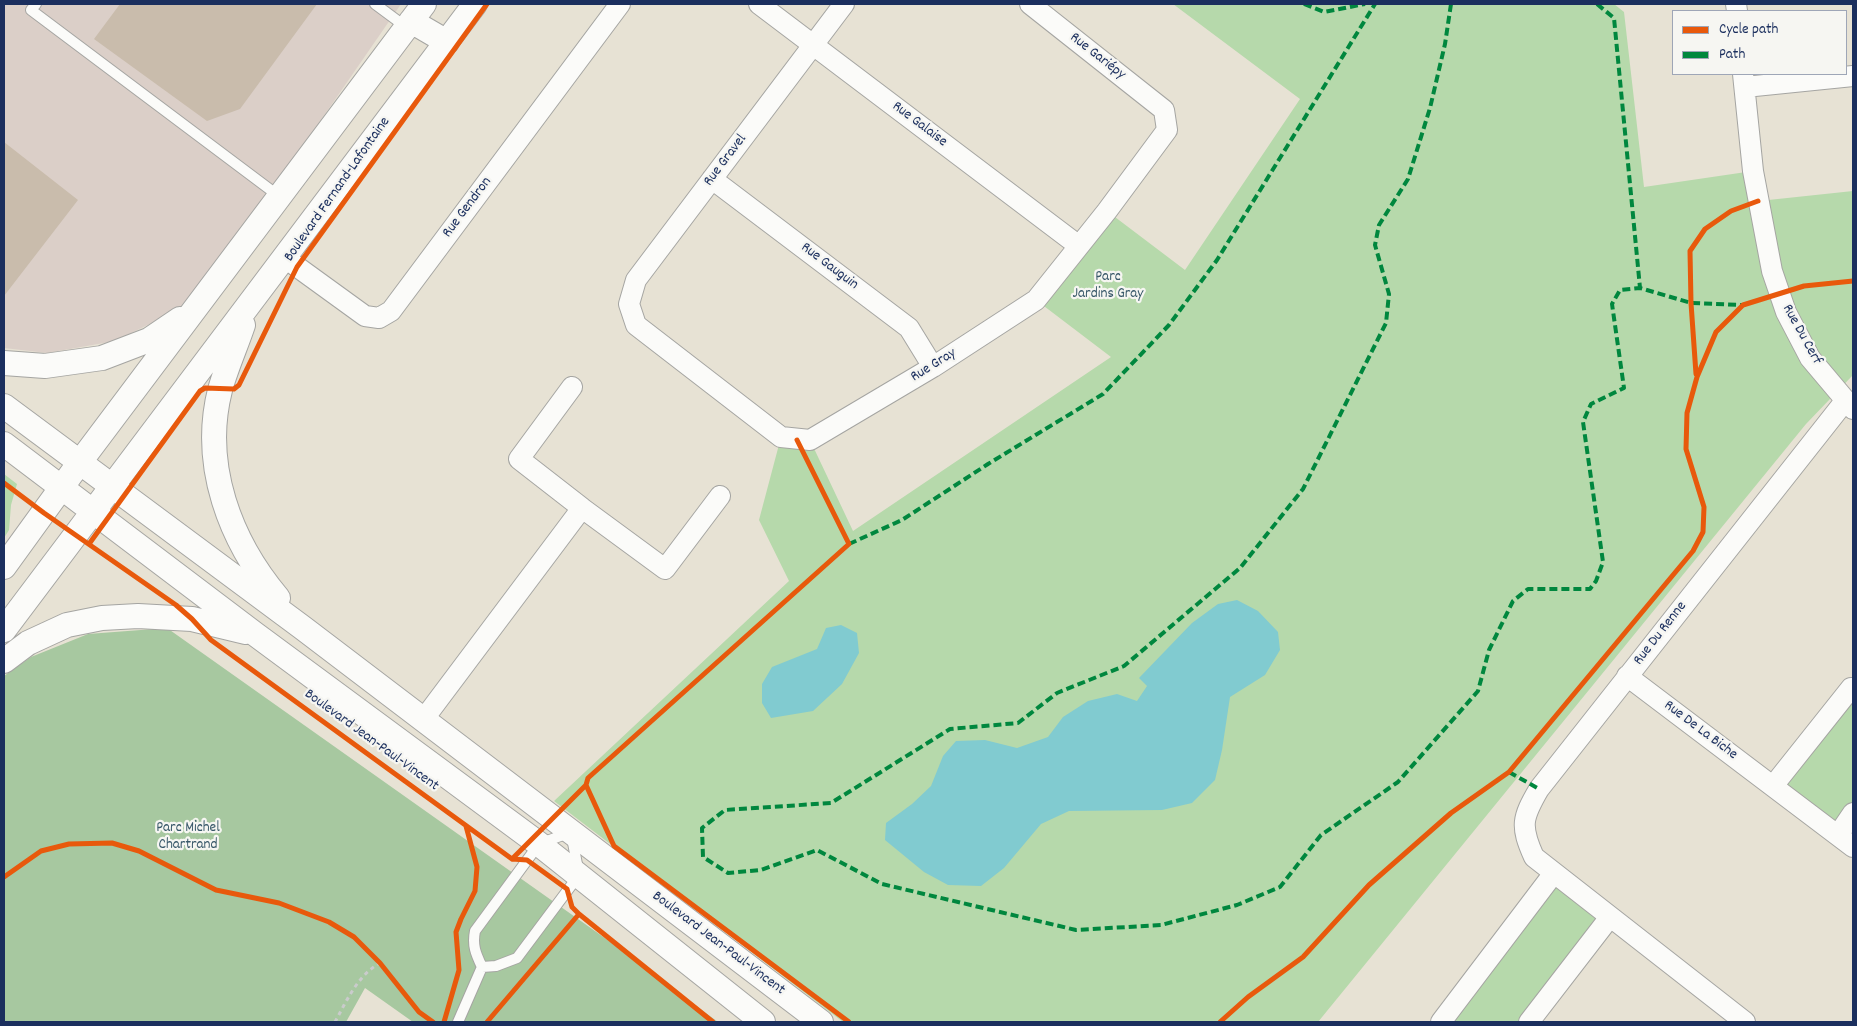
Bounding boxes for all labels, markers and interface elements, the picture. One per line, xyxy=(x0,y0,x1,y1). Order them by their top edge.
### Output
legend xyxy=(1672,10,1847,75)
text: Cycle path xyxy=(1719,19,1778,41)
street label: Rue Gariépy xyxy=(1065,30,1129,84)
text: Path xyxy=(1719,44,1745,66)
street label: Rue Galaise xyxy=(888,98,950,152)
street label: Boulevard Fernand-Lafontaine xyxy=(281,114,395,266)
street label: Rue Gravel xyxy=(701,131,751,191)
street label: Rue Gendron xyxy=(439,174,497,242)
street label: Rue Gauguin xyxy=(797,239,861,295)
park label: Parc Jardins Gray xyxy=(1073,269,1143,304)
street label: Rue Du Cerf xyxy=(1777,302,1825,368)
street label: Rue Gray xyxy=(908,345,960,387)
street label: Rue Du Renne xyxy=(1631,599,1691,669)
street label: Boulevard Jean-Paul-Vincent xyxy=(300,686,442,796)
street label: Rue De La Biche xyxy=(1660,697,1740,765)
park label: Parc Michel Chartrand xyxy=(156,820,220,855)
street label: Boulevard Jean-Paul-Vincent xyxy=(648,888,788,1000)

